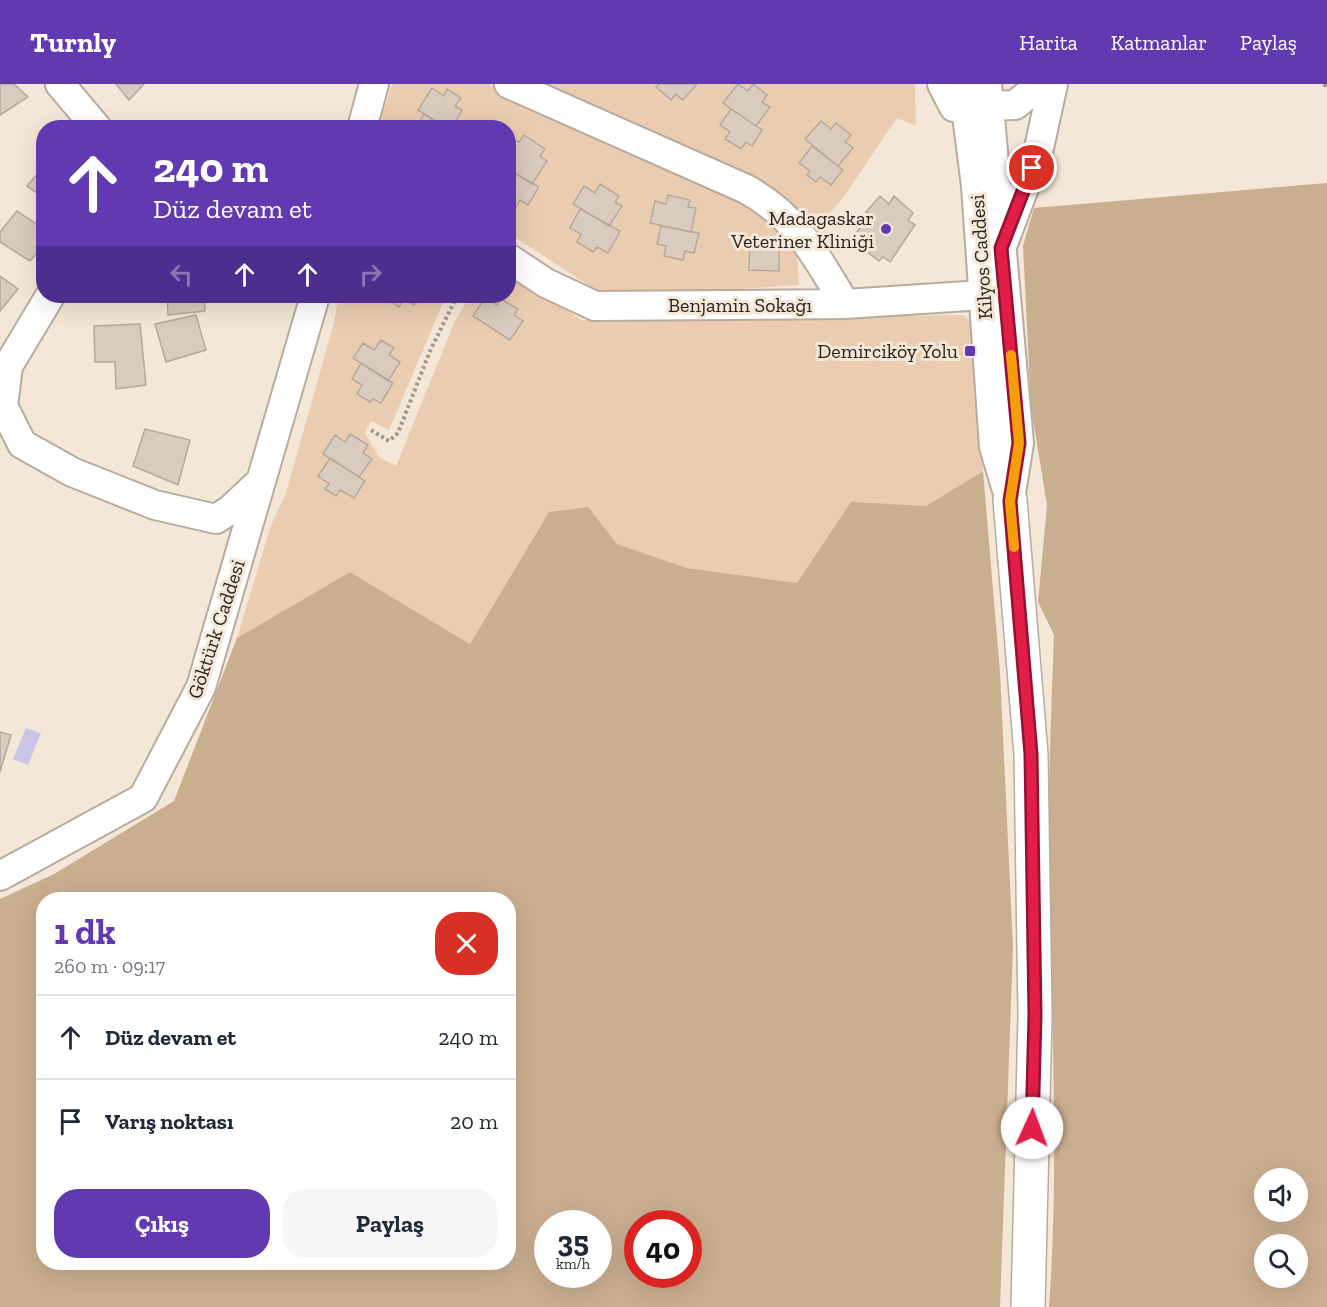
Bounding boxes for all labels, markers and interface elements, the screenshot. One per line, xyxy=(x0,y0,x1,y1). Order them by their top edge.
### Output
text: Turnly xyxy=(30,26,116,59)
text: Harita xyxy=(1019,30,1078,55)
text: Katmanlar xyxy=(1111,30,1207,55)
text: Paylaş xyxy=(1240,30,1297,55)
text: 240 m xyxy=(153,142,268,193)
pin xyxy=(1006,142,1057,193)
icon: ahead xyxy=(54,144,132,222)
icon: arrive xyxy=(1015,151,1048,184)
text: Düz devam et xyxy=(153,193,312,225)
street label: Kilyos Caddesi xyxy=(965,193,997,320)
place label: Madagaskar Veteriner Kliniği xyxy=(730,206,874,253)
marker: Madagaskar Veteriner Kliniği xyxy=(879,222,893,236)
icon: left xyxy=(165,258,198,291)
icon: ahead xyxy=(228,258,261,291)
icon: ahead xyxy=(291,258,324,291)
icon: right xyxy=(354,258,387,291)
street label: Benjamin Sokağı xyxy=(668,293,812,317)
place label: Demirciköy Yolu xyxy=(817,339,958,363)
marker: Demirciköy Yolu xyxy=(963,344,977,358)
street label: Göktürk Caddesi xyxy=(182,556,250,702)
text: 1 dk xyxy=(54,910,116,953)
button: close xyxy=(435,912,498,975)
text: 260 m · 09:17 xyxy=(54,954,165,978)
icon: ahead xyxy=(54,1021,87,1054)
text: Düz devam et xyxy=(105,1024,236,1051)
text: 240 m xyxy=(438,1024,498,1051)
position arrow xyxy=(1000,1096,1064,1160)
icon: arrive xyxy=(54,1105,87,1138)
text: Varış noktası xyxy=(105,1108,234,1135)
text: 20 m xyxy=(450,1108,498,1135)
map controls xyxy=(1254,1168,1308,1288)
button: sound xyxy=(1254,1168,1308,1222)
button: Çıkış xyxy=(54,1189,270,1258)
button: Paylaş xyxy=(282,1189,498,1258)
speed limit sign: 40 xyxy=(624,1210,702,1288)
text: 35 xyxy=(557,1224,589,1260)
button: search xyxy=(1254,1234,1308,1288)
text: km/h xyxy=(556,1255,590,1273)

